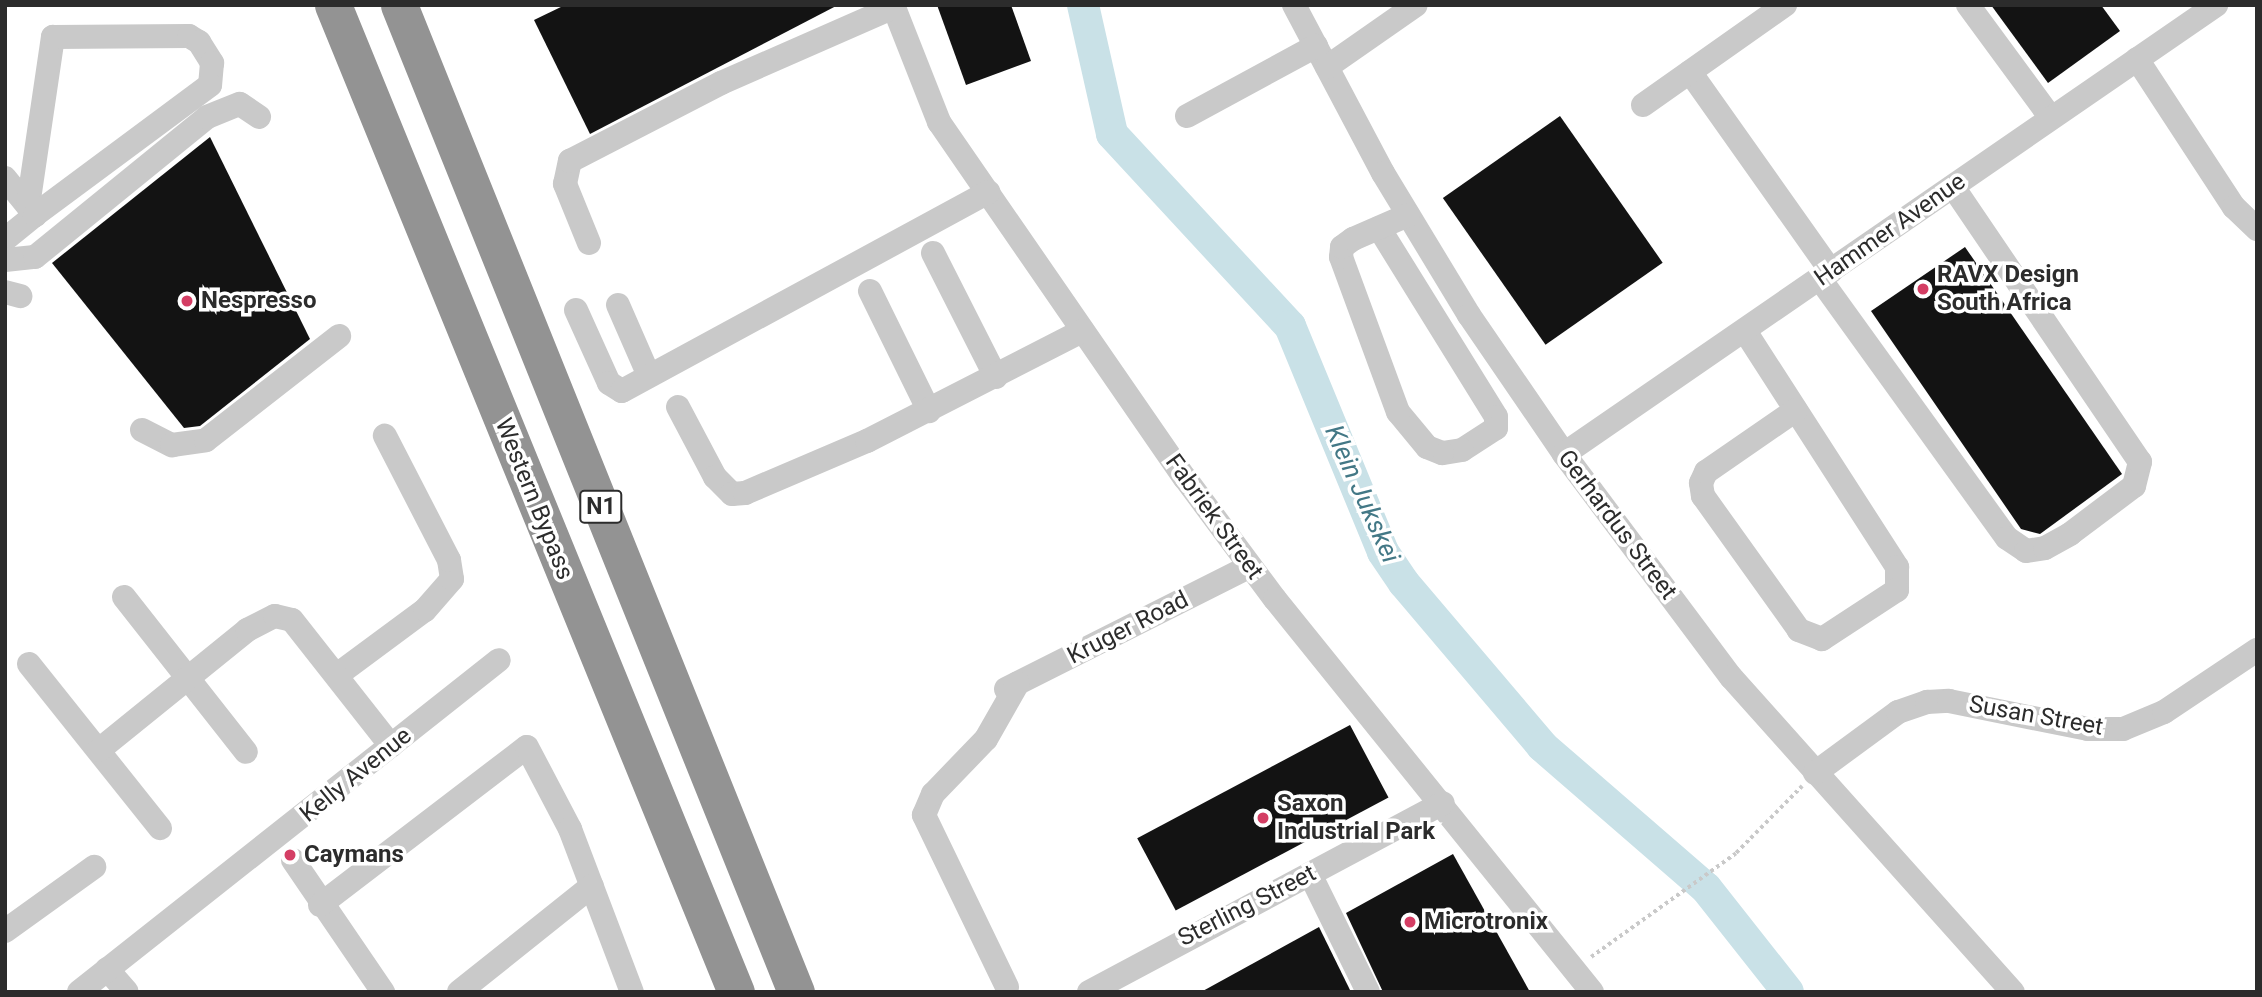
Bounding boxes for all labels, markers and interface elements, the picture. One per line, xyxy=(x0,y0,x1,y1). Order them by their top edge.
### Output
street label: Hammer Avenue xyxy=(1809,167,1971,293)
place label: RAVX Design South Africa xyxy=(1937,261,2079,317)
marker: RAVX Design South Africa xyxy=(1915,281,1931,297)
place label: Nespresso xyxy=(201,287,316,315)
marker: Nespresso xyxy=(179,293,195,309)
street label: Western Bypass xyxy=(489,414,579,584)
water label: Klein Jukskei xyxy=(1318,420,1406,568)
street label: Gerhardus Street xyxy=(1551,445,1683,605)
street label: Fabriek Street xyxy=(1159,449,1269,585)
road number: N1 xyxy=(578,488,624,526)
street label: Kruger Road xyxy=(1063,585,1193,671)
street label: Susan Street xyxy=(1967,690,2105,742)
street label: Kelly Avenue xyxy=(295,721,417,829)
place label: Saxon Industrial Park xyxy=(1277,790,1435,846)
marker: Saxon Industrial Park xyxy=(1255,810,1271,826)
place label: Caymans xyxy=(304,841,404,869)
marker: Caymans xyxy=(282,847,298,863)
street label: Sterling Street xyxy=(1173,859,1321,953)
place label: Microtronix xyxy=(1424,908,1548,936)
marker: Microtronix xyxy=(1402,914,1418,930)

